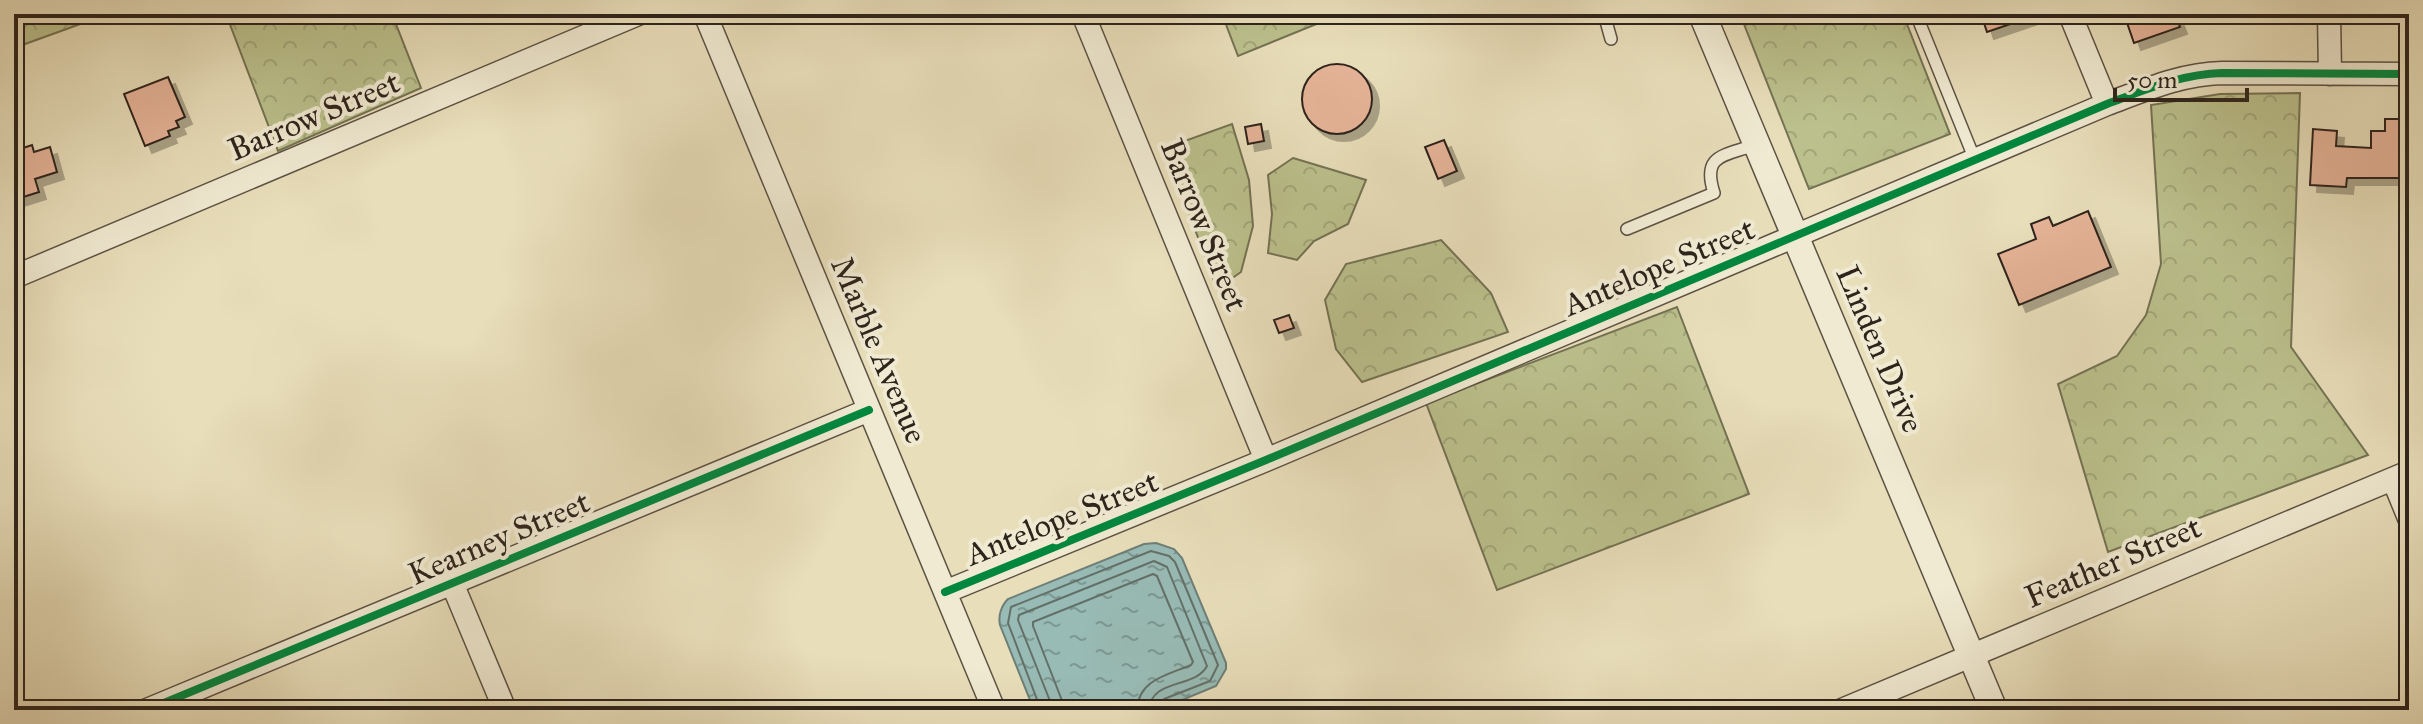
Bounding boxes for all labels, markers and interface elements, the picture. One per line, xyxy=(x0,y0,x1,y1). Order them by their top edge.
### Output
scale bar xyxy=(2115,52,2247,102)
street label: Barrow Street xyxy=(223,62,405,170)
text: 50 m xyxy=(2127,65,2177,95)
street label: Barrow Street xyxy=(1152,133,1256,317)
street label: Antelope Street xyxy=(1556,209,1761,326)
street label: Marble Avenue xyxy=(822,251,936,449)
street label: Linden Drive xyxy=(1827,260,1933,438)
street label: Antelope Street xyxy=(958,462,1164,575)
street label: Kearney Street xyxy=(403,482,595,594)
street label: Feather Street xyxy=(2019,507,2207,617)

